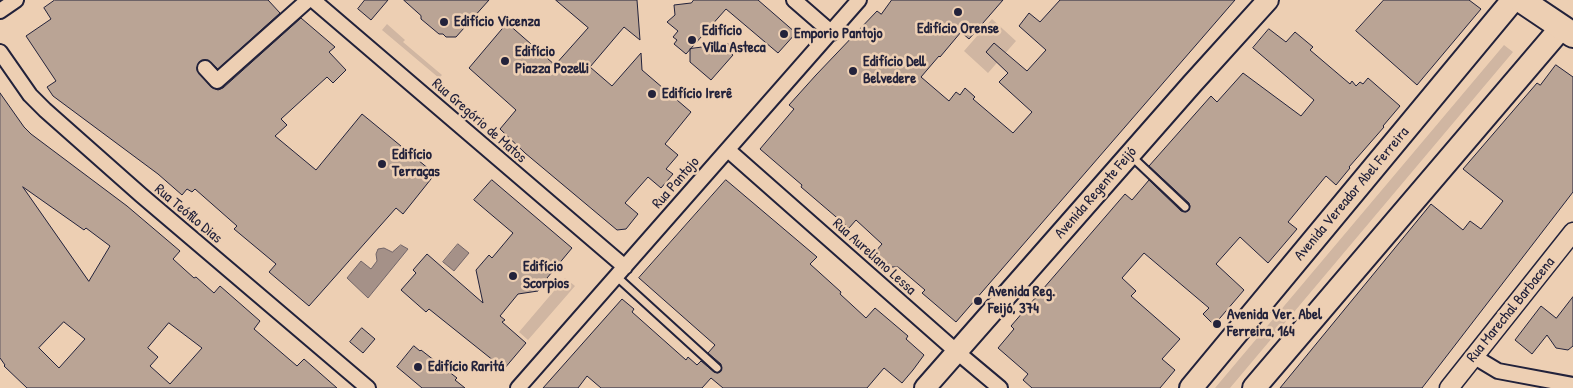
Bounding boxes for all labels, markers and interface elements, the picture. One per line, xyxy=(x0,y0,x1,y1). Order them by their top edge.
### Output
marker: Edifício Orense xyxy=(952,6,964,18)
place label: Edifício Vicenza xyxy=(454,13,540,31)
marker: Edifício Vicenza xyxy=(438,16,450,28)
place label: Edifício Orense xyxy=(917,20,999,38)
place label: Edifício Villa Asteca xyxy=(702,22,766,57)
place label: Emporio Pantojo xyxy=(794,25,883,43)
marker: Emporio Pantojo xyxy=(778,28,790,40)
marker: Edifício Villa Asteca xyxy=(686,34,698,46)
place label: Edifício Piazza Pozelli xyxy=(515,43,589,78)
place label: Edifício Dell Belvedere xyxy=(863,53,926,88)
marker: Edifício Piazza Pozelli xyxy=(499,55,511,67)
marker: Edifício Dell Belvedere xyxy=(847,65,859,77)
street label: Rua Gregório de Matos xyxy=(428,75,530,167)
place label: Edifício Irerê xyxy=(662,85,732,103)
marker: Edifício Irerê xyxy=(646,88,658,100)
street label: Avenida Vereador Abel Ferreira xyxy=(1291,124,1413,264)
street label: Avenida Regente Feijó xyxy=(1051,143,1141,243)
place label: Edifício Terraças xyxy=(392,146,440,181)
street label: Rua Pantojo xyxy=(649,153,703,213)
marker: Edifício Terraças xyxy=(376,158,388,170)
street label: Rua Teófilo Dias xyxy=(151,180,225,248)
street label: Rua Aureliano Lessa xyxy=(829,215,919,299)
street label: Rua Marechal Barbacena xyxy=(1463,254,1559,366)
place label: Edifício Scorpios xyxy=(523,258,569,293)
marker: Edifício Scorpios xyxy=(507,270,519,282)
place label: Avenida Reg. Feijó, 374 xyxy=(988,283,1055,318)
marker: Avenida Reg. Feijó, 374 xyxy=(972,295,984,307)
place label: Avenida Ver. Abel Ferreira, 164 xyxy=(1227,306,1322,341)
marker: Avenida Ver. Abel Ferreira, 164 xyxy=(1211,318,1223,330)
place label: Edifício Raritá xyxy=(428,358,504,376)
marker: Edifício Raritá xyxy=(412,361,424,373)

